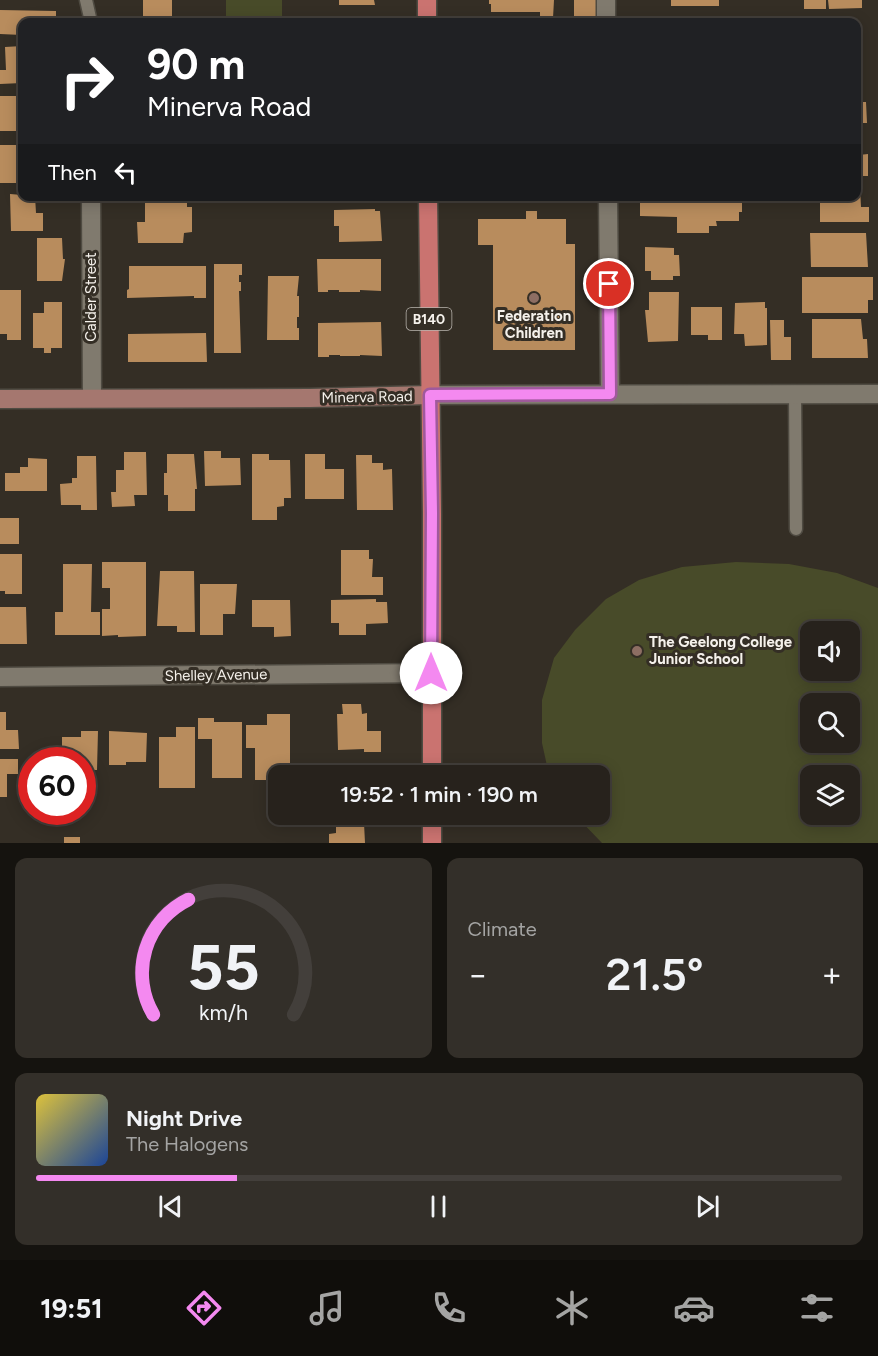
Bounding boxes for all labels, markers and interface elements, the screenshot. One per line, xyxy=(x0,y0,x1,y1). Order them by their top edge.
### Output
text: 90 m xyxy=(147,39,245,90)
icon: right xyxy=(48,42,126,120)
text: Minerva Road xyxy=(147,90,311,123)
icon: left xyxy=(109,156,142,189)
text: Then xyxy=(48,159,97,186)
street label: Calder Street xyxy=(82,252,100,342)
pin xyxy=(583,258,634,309)
icon: arrive xyxy=(592,267,625,300)
marker: Federation Children xyxy=(527,291,541,305)
place label: Federation Children xyxy=(497,307,571,342)
road number: B140 xyxy=(406,308,452,330)
street label: Minerva Road xyxy=(321,387,413,407)
map controls xyxy=(800,621,860,825)
button: sound xyxy=(800,621,860,681)
place label: The Geelong College Junior School xyxy=(649,633,793,668)
position arrow xyxy=(399,641,463,705)
marker: The Geelong College Junior School xyxy=(630,644,644,658)
street label: Shelley Avenue xyxy=(165,665,267,685)
button: search xyxy=(800,693,860,753)
speed limit sign: 60 xyxy=(18,747,96,825)
button: layers xyxy=(800,765,860,825)
text: 19:52 · 1 min · 190 m xyxy=(340,781,538,808)
text: Climate xyxy=(468,917,537,941)
text: 55 xyxy=(187,930,259,1005)
text: 21.5° xyxy=(606,947,704,1001)
text: − xyxy=(468,955,488,994)
text: + xyxy=(821,955,842,994)
text: km/h xyxy=(199,1000,248,1025)
text: Night Drive xyxy=(126,1105,242,1132)
text: The Halogens xyxy=(126,1132,248,1156)
icon: previous xyxy=(154,1190,187,1223)
icon: pause xyxy=(422,1190,455,1223)
icon: next xyxy=(691,1190,724,1223)
icon: directions xyxy=(183,1287,225,1329)
icon: music xyxy=(306,1287,348,1329)
icon: phone xyxy=(428,1287,470,1329)
icon: climate xyxy=(551,1287,593,1329)
icon: car xyxy=(673,1287,715,1329)
icon: filters xyxy=(796,1287,838,1329)
text: 19:51 xyxy=(40,1292,103,1325)

